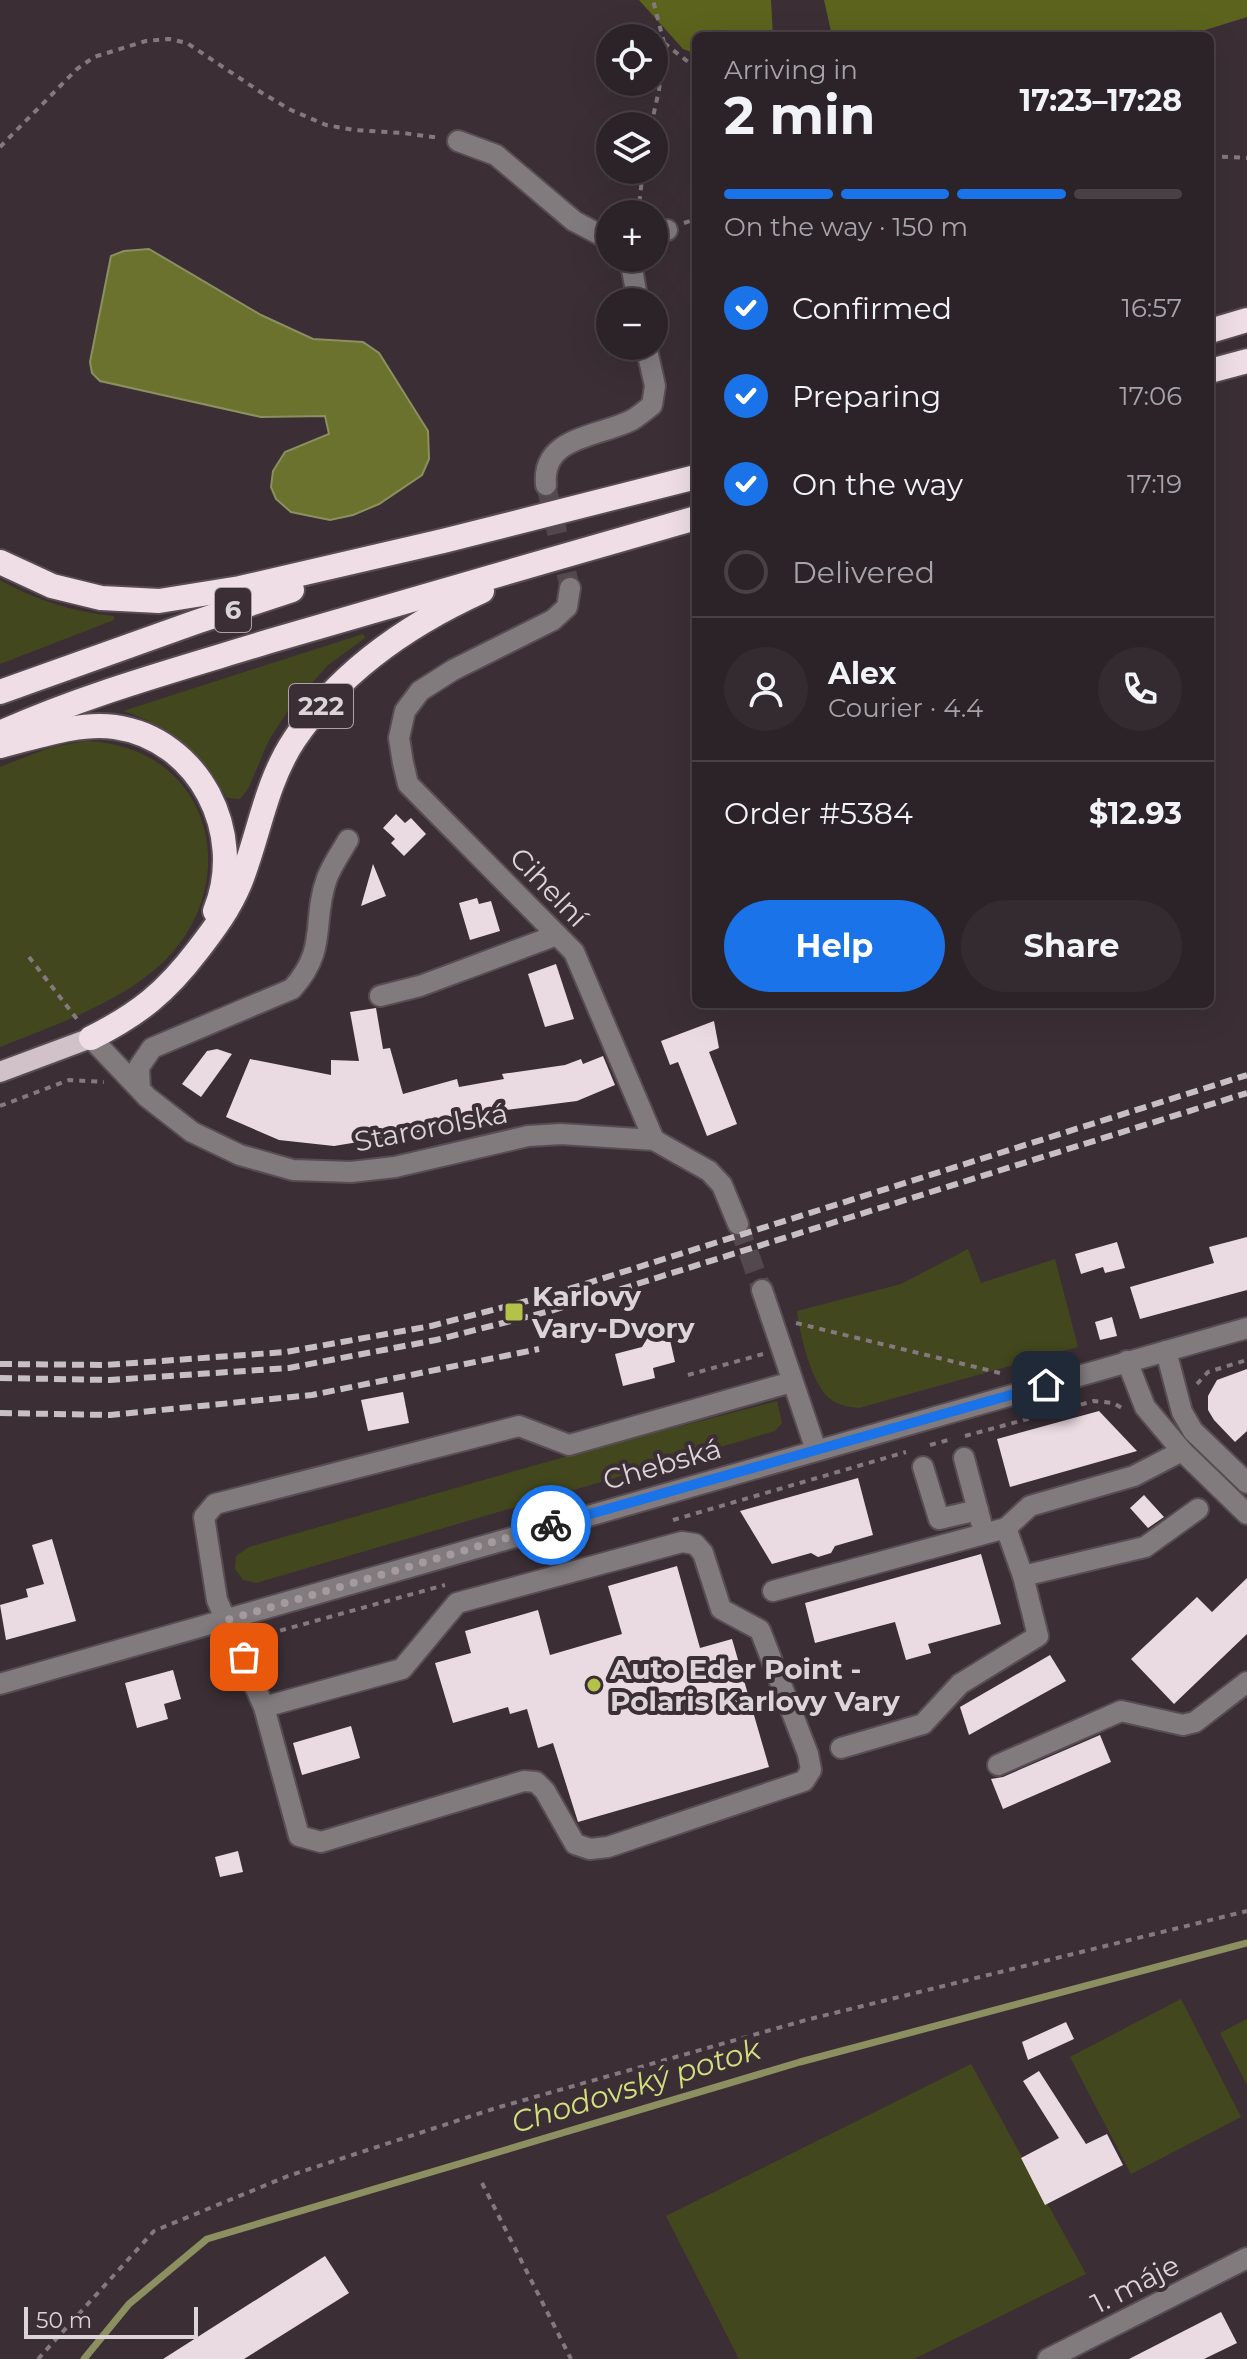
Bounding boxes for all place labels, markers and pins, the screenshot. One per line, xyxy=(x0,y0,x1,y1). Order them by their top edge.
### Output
place label: Karlovy Vary-Dvory xyxy=(531,1279,695,1345)
marker: Karlovy Vary-Dvory xyxy=(503,1301,525,1323)
pin xyxy=(1012,1351,1080,1419)
pin xyxy=(210,1623,278,1691)
place label: Auto Eder Point - Polaris Karlovy Vary xyxy=(609,1652,900,1718)
marker: Auto Eder Point - Polaris Karlovy Vary xyxy=(585,1676,603,1694)

